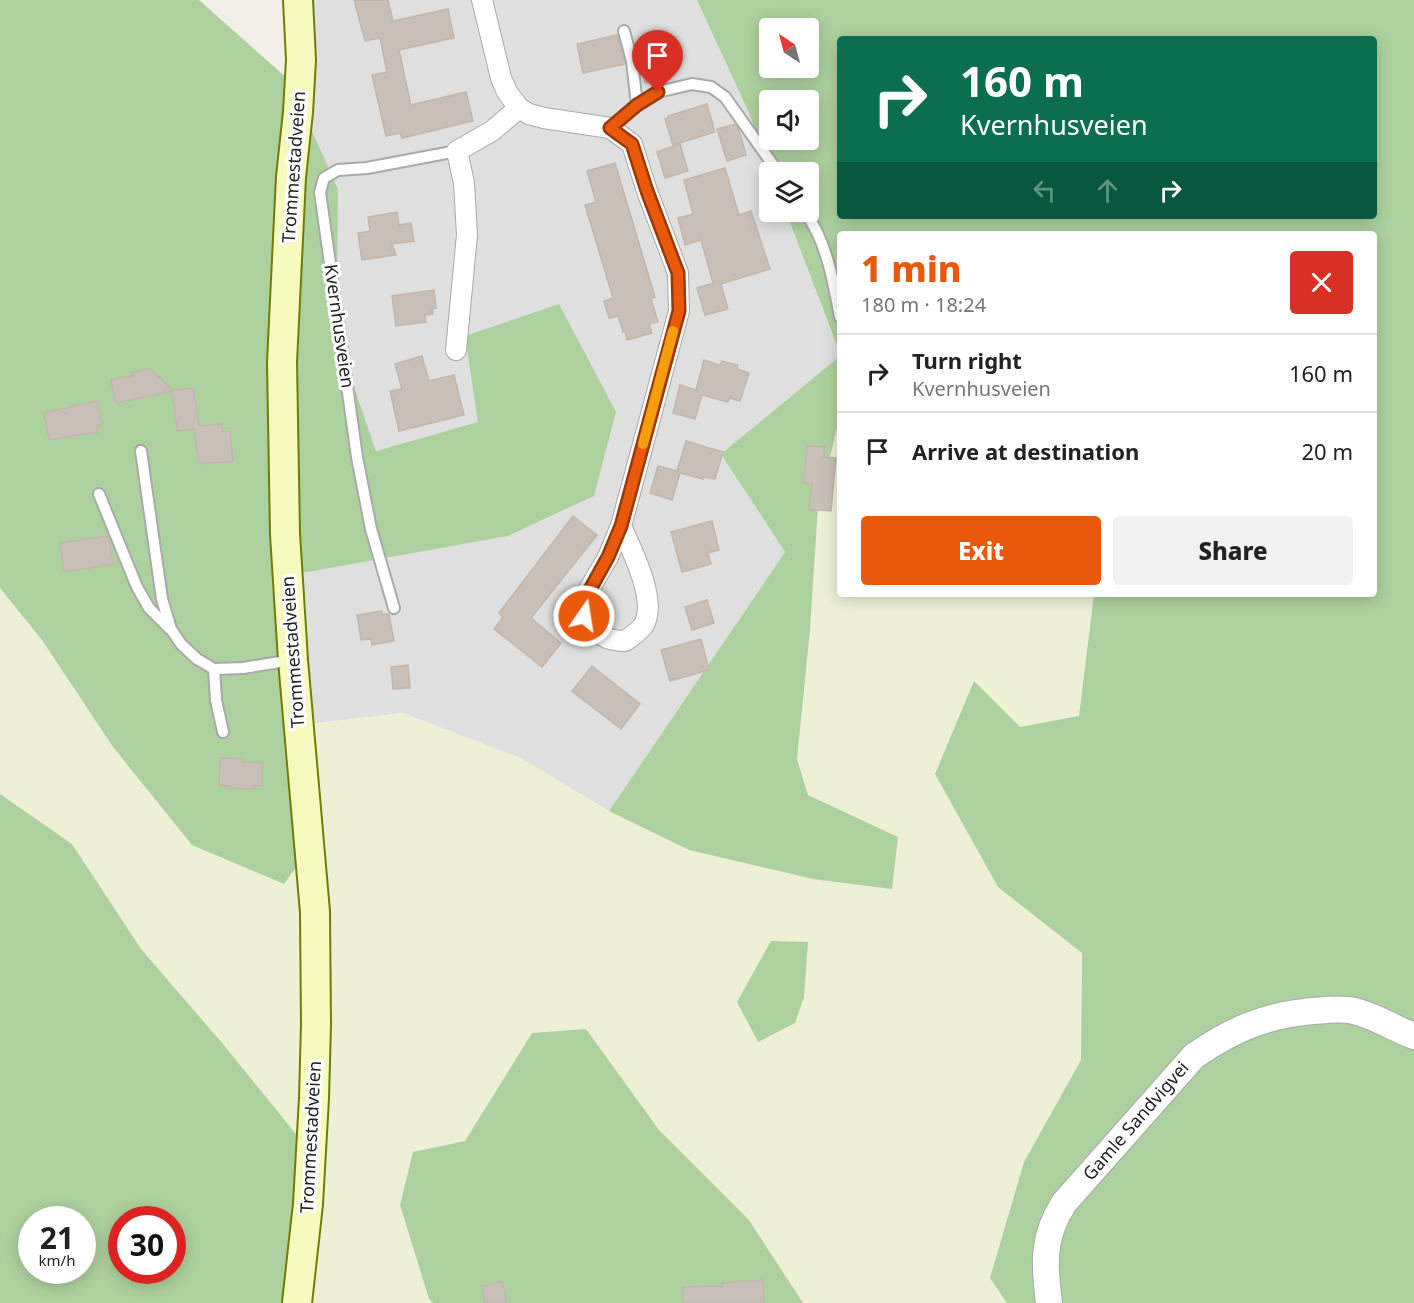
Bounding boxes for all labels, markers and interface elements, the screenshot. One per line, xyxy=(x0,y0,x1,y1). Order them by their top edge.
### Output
north arrow xyxy=(759,18,819,78)
map controls xyxy=(759,18,819,222)
pin xyxy=(632,30,683,92)
icon: arrive xyxy=(641,39,674,72)
text: 160 m xyxy=(960,52,1084,109)
icon: right xyxy=(861,60,939,138)
street label: Trommestadveien xyxy=(276,90,310,244)
button: sound xyxy=(759,90,819,150)
text: Kvernhusveien xyxy=(960,106,1148,143)
button: layers xyxy=(759,162,819,222)
icon: left xyxy=(1028,174,1061,207)
icon: ahead xyxy=(1091,174,1124,207)
icon: right xyxy=(1154,174,1187,207)
text: 1 min xyxy=(861,244,962,293)
button: close xyxy=(1290,251,1353,314)
street label: Kvernhusveien xyxy=(319,262,361,389)
text: 180 m · 18:24 xyxy=(861,291,986,318)
text: Turn right xyxy=(912,345,1022,375)
icon: right xyxy=(861,357,894,390)
text: 160 m xyxy=(1289,358,1353,388)
text: Kvernhusveien xyxy=(912,375,1051,402)
icon: arrive xyxy=(861,435,894,468)
text: Arrive at destination xyxy=(912,436,1139,466)
text: 20 m xyxy=(1302,436,1353,466)
button: Exit xyxy=(861,516,1101,585)
button: Share xyxy=(1113,516,1353,585)
street label: Trommestadveien xyxy=(275,575,309,729)
position arrow xyxy=(552,584,616,648)
street label: Gamle Sandvigvei xyxy=(1077,1056,1194,1185)
street label: Trommestadveien xyxy=(294,1060,326,1214)
speed limit sign: 30 xyxy=(108,1206,186,1284)
text: 21 xyxy=(40,1217,74,1258)
text: km/h xyxy=(39,1250,75,1270)

